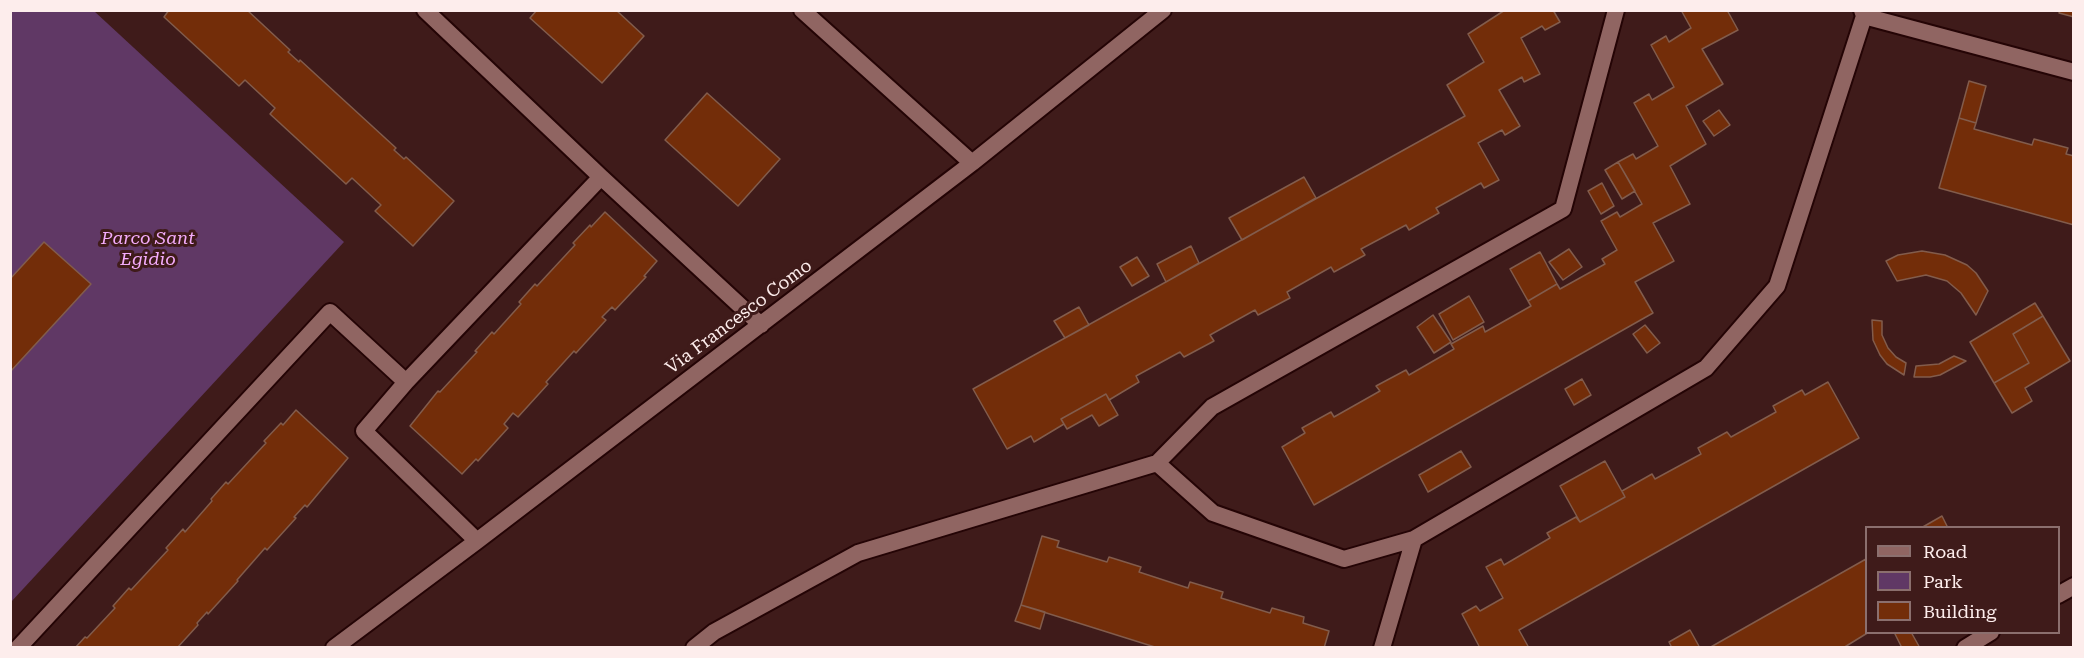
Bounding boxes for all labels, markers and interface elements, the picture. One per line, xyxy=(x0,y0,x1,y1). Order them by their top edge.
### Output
park label: Parco Sant Egidio xyxy=(101,228,195,270)
street label: Via Francesco Como xyxy=(662,255,816,379)
legend xyxy=(1865,526,2060,634)
text: Road xyxy=(1923,541,1967,562)
text: Park xyxy=(1923,571,1963,592)
text: Building xyxy=(1923,601,1997,622)

